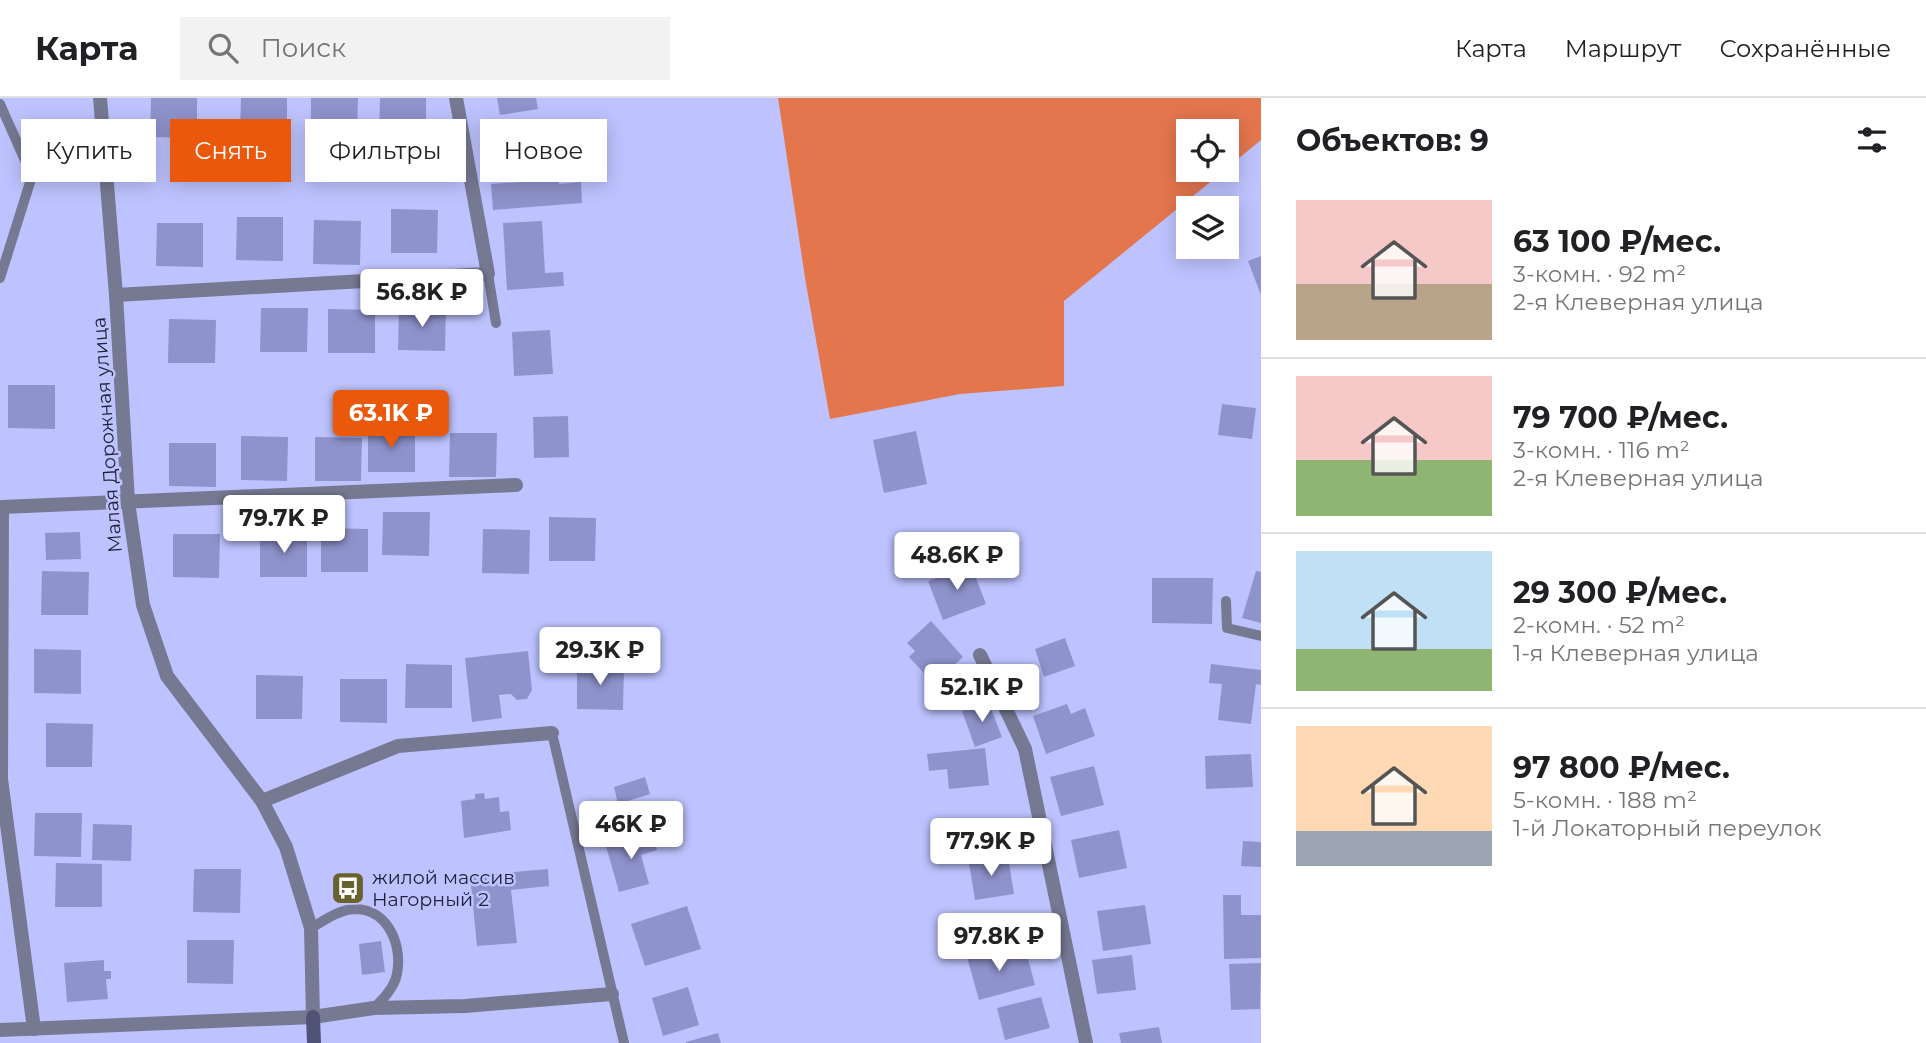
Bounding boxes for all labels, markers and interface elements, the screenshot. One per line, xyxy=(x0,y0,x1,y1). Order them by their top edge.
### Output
search box xyxy=(180,17,670,80)
text: Карта xyxy=(35,28,138,68)
icon: search xyxy=(204,29,242,67)
text: Поиск xyxy=(260,32,346,64)
text: Карта xyxy=(1455,34,1527,63)
text: Маршрут xyxy=(1565,34,1681,63)
text: Сохранённые xyxy=(1719,34,1891,63)
chip: Купить xyxy=(21,119,156,182)
chip: Снять xyxy=(170,119,291,182)
chip: Фильтры xyxy=(305,119,466,182)
chip: Новое xyxy=(480,119,607,182)
map controls xyxy=(1176,119,1239,259)
button: locate xyxy=(1176,119,1239,182)
icon: filters xyxy=(1853,121,1891,159)
text: Объектов: 9 xyxy=(1296,122,1489,159)
button: layers xyxy=(1176,196,1239,259)
text: 63 100 ₽/мес. xyxy=(1513,223,1721,260)
icon: home xyxy=(1352,228,1436,312)
text: 3-комн. · 92 m² xyxy=(1513,260,1686,288)
pin: 56.8K ₽ xyxy=(357,270,487,329)
text: 56.8K ₽ xyxy=(376,278,468,306)
text: 2-я Клеверная улица xyxy=(1513,288,1763,316)
street label: Малая Дорожная улица xyxy=(87,316,127,554)
pin: 63.1K ₽ xyxy=(326,390,456,450)
text: 63.1K ₽ xyxy=(349,399,433,427)
text: 79 700 ₽/мес. xyxy=(1513,399,1728,436)
icon: home xyxy=(1352,404,1436,488)
text: 3-комн. · 116 m² xyxy=(1513,436,1690,464)
text: 2-я Клеверная улица xyxy=(1513,464,1763,492)
pin: 79.7K ₽ xyxy=(219,496,349,555)
text: 79.7K ₽ xyxy=(239,504,329,532)
pin: 48.6K ₽ xyxy=(892,532,1022,592)
text: 48.6K ₽ xyxy=(910,541,1004,569)
text: 29 300 ₽/мес. xyxy=(1513,574,1727,611)
icon: home xyxy=(1352,579,1436,663)
text: 2-комн. · 52 m² xyxy=(1513,611,1685,639)
pin: 29.3K ₽ xyxy=(535,628,665,687)
text: 29.3K ₽ xyxy=(555,636,645,664)
text: 1-я Клеверная улица xyxy=(1513,639,1759,667)
pin: 52.1K ₽ xyxy=(917,664,1047,724)
text: 52.1K ₽ xyxy=(940,673,1024,701)
text: 97 800 ₽/мес. xyxy=(1513,749,1730,786)
icon: home xyxy=(1352,754,1436,838)
text: 5-комн. · 188 m² xyxy=(1513,786,1697,814)
pin: 46K ₽ xyxy=(582,802,680,861)
text: 46K ₽ xyxy=(595,810,667,838)
text: 1-й Локаторный переулок xyxy=(1513,814,1822,842)
pin: 77.9K ₽ xyxy=(926,818,1056,878)
text: 77.9K ₽ xyxy=(946,827,1036,855)
place label: жилой массив Нагорный 2 xyxy=(372,866,515,911)
bus stop icon: жилой массив Нагорный 2 xyxy=(329,869,367,907)
pin: 97.8K ₽ xyxy=(934,914,1064,973)
text: 97.8K ₽ xyxy=(954,922,1044,950)

